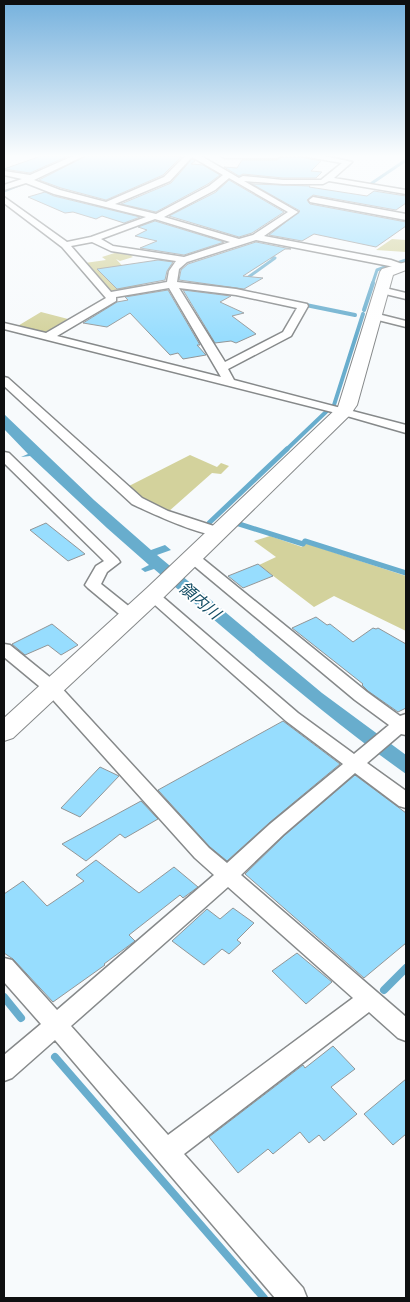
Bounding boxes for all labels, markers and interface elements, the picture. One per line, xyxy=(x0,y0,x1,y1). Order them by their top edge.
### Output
water label: 領内川 xyxy=(175,578,226,624)

